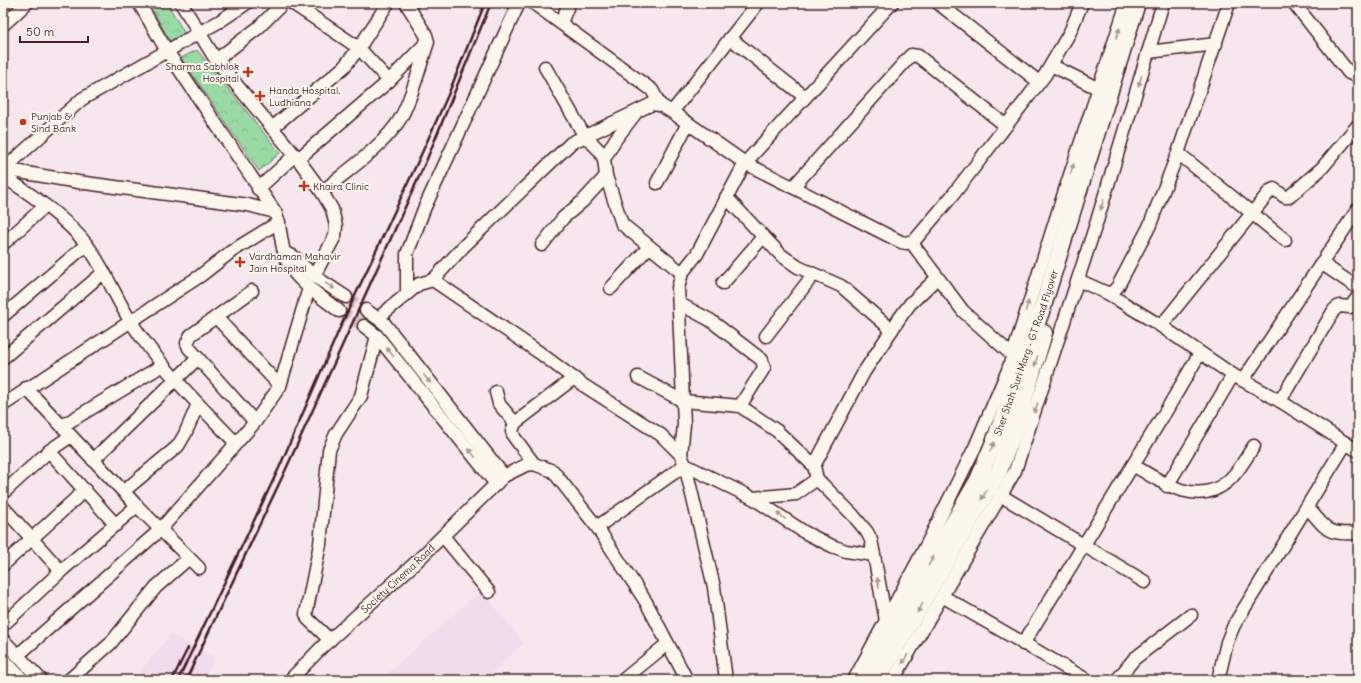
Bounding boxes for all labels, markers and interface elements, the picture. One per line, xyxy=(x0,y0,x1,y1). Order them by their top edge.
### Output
scale bar xyxy=(20,18,88,44)
text: 50 m xyxy=(26,24,55,39)
one-way arrow xyxy=(1115,27,1121,39)
place label: Sharma Sabhlok Hospital xyxy=(166,60,239,85)
marker: Sharma Sabhlok Hospital xyxy=(242,66,254,78)
one-way arrow xyxy=(1137,75,1143,87)
place label: Handa Hospital, Ludhiana xyxy=(269,84,340,109)
marker: Handa Hospital, Ludhiana xyxy=(254,90,266,102)
place label: Punjab & Sind Bank xyxy=(31,110,76,135)
marker: Punjab & Sind Bank xyxy=(18,117,28,127)
one-way arrow xyxy=(1069,163,1075,175)
marker: Khaira Clinic xyxy=(298,180,310,192)
place label: Khaira Clinic xyxy=(313,180,369,193)
one-way arrow xyxy=(1099,199,1105,211)
place label: Vardhaman Mahavir Jain Hospital xyxy=(249,250,341,275)
marker: Vardhaman Mahavir Jain Hospital xyxy=(234,256,246,268)
street label: Sher Shah Suri Marg - GT Road Flyover xyxy=(991,268,1061,437)
one-way arrow xyxy=(324,283,336,290)
one-way arrow xyxy=(1024,300,1030,312)
one-way arrow xyxy=(386,347,395,357)
one-way arrow xyxy=(1033,355,1039,367)
one-way arrow xyxy=(422,374,431,385)
one-way arrow xyxy=(1033,403,1039,415)
one-way arrow xyxy=(989,441,995,452)
one-way arrow xyxy=(467,448,476,459)
one-way arrow xyxy=(981,489,988,501)
one-way arrow xyxy=(776,512,786,520)
street label: Society Cinema Road xyxy=(358,541,438,616)
one-way arrow xyxy=(927,555,934,567)
one-way arrow xyxy=(875,576,881,589)
one-way arrow xyxy=(916,602,923,614)
one-way arrow xyxy=(902,653,909,665)

